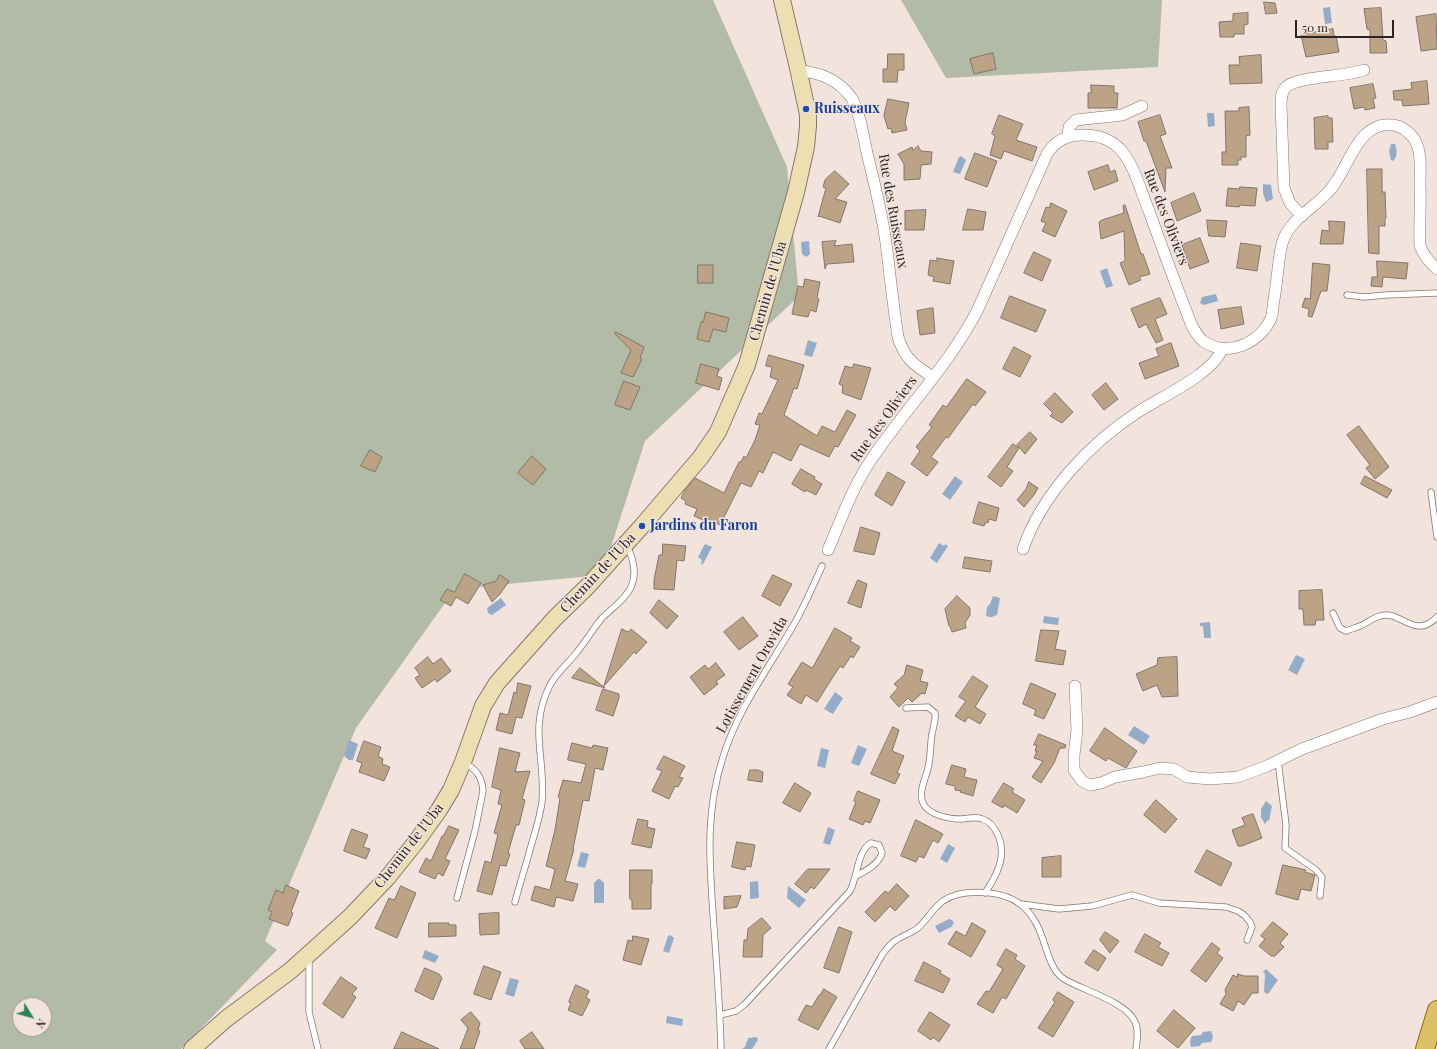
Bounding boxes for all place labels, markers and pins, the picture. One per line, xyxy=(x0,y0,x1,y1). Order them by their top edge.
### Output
place label: Ruisseaux xyxy=(814,101,880,117)
marker: Ruisseaux xyxy=(801,104,811,114)
place label: Jardins du Faron xyxy=(650,518,758,534)
marker: Jardins du Faron xyxy=(637,521,647,531)

